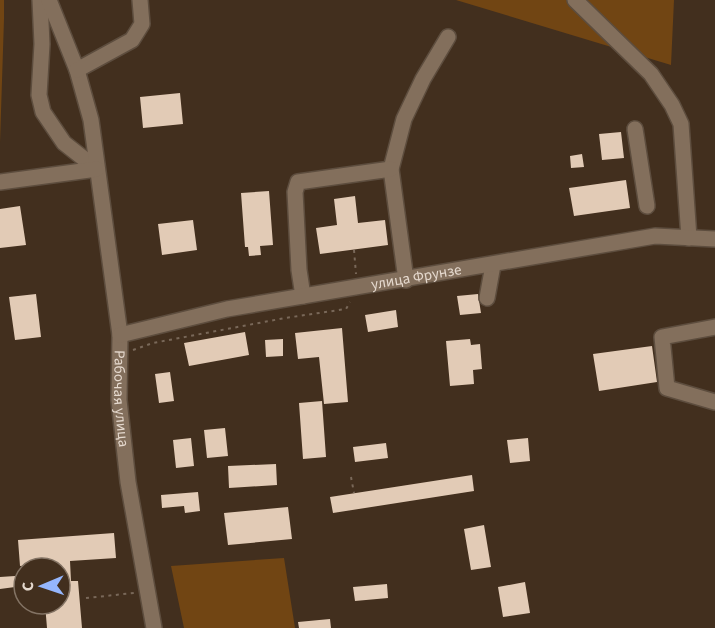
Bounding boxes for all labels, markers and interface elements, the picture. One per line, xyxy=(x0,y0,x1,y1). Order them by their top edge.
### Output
street label: улица Фрунзе xyxy=(369,259,463,295)
street label: Рабочая улица xyxy=(108,350,134,448)
north arrow xyxy=(12,556,72,616)
text: С xyxy=(17,581,39,592)

